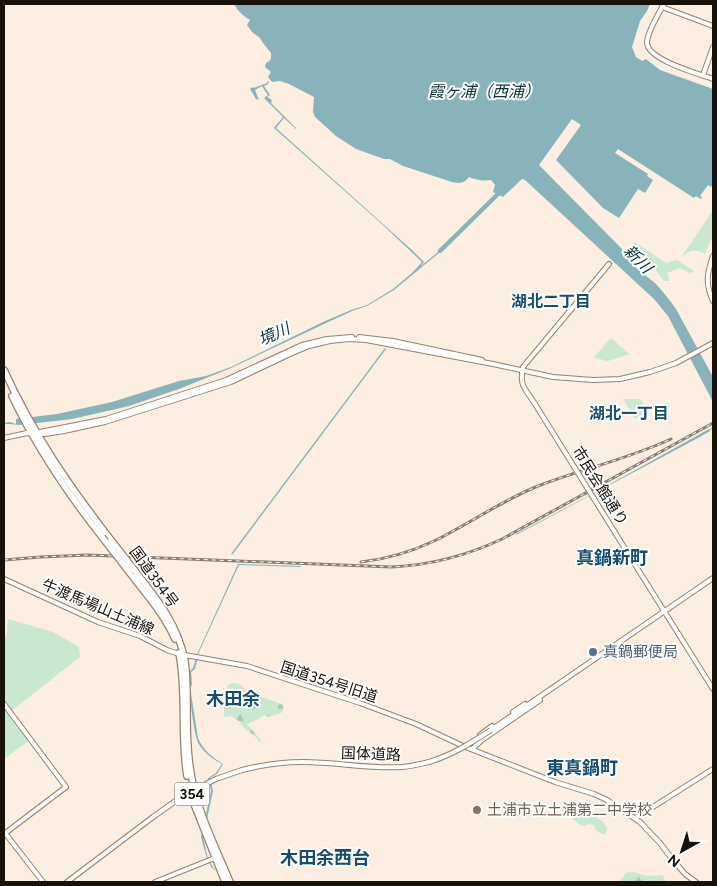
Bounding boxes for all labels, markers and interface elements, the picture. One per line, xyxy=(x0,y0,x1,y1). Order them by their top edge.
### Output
water label: 霞ヶ浦（西浦） xyxy=(428,82,540,101)
water label: 新川 xyxy=(620,241,657,278)
district label: 湖北二丁目 xyxy=(511,292,591,311)
water label: 境川 xyxy=(256,318,294,349)
district label: 湖北一丁目 xyxy=(589,404,669,423)
street label: 市民会館通り xyxy=(569,443,631,529)
street label: 国道354号 xyxy=(126,543,182,611)
district label: 真鍋新町 xyxy=(576,547,648,569)
street label: 牛渡馬場山土浦線 xyxy=(39,575,157,639)
place label: 真鍋郵便局 xyxy=(603,643,678,661)
marker: 真鍋郵便局 xyxy=(587,646,599,658)
street label: 国道354号旧道 xyxy=(278,658,380,706)
district label: 木田余 xyxy=(206,688,260,710)
street label: 国体道路 xyxy=(341,744,401,764)
district label: 東真鍋町 xyxy=(546,757,618,779)
road number: 354 xyxy=(174,782,210,806)
place label: 土浦市立土浦第二中学校 xyxy=(487,801,652,819)
marker: 土浦市立土浦第二中学校 xyxy=(471,804,483,816)
north arrow xyxy=(657,826,707,876)
district label: 木田余西台 xyxy=(280,847,370,869)
text: N xyxy=(665,851,684,871)

